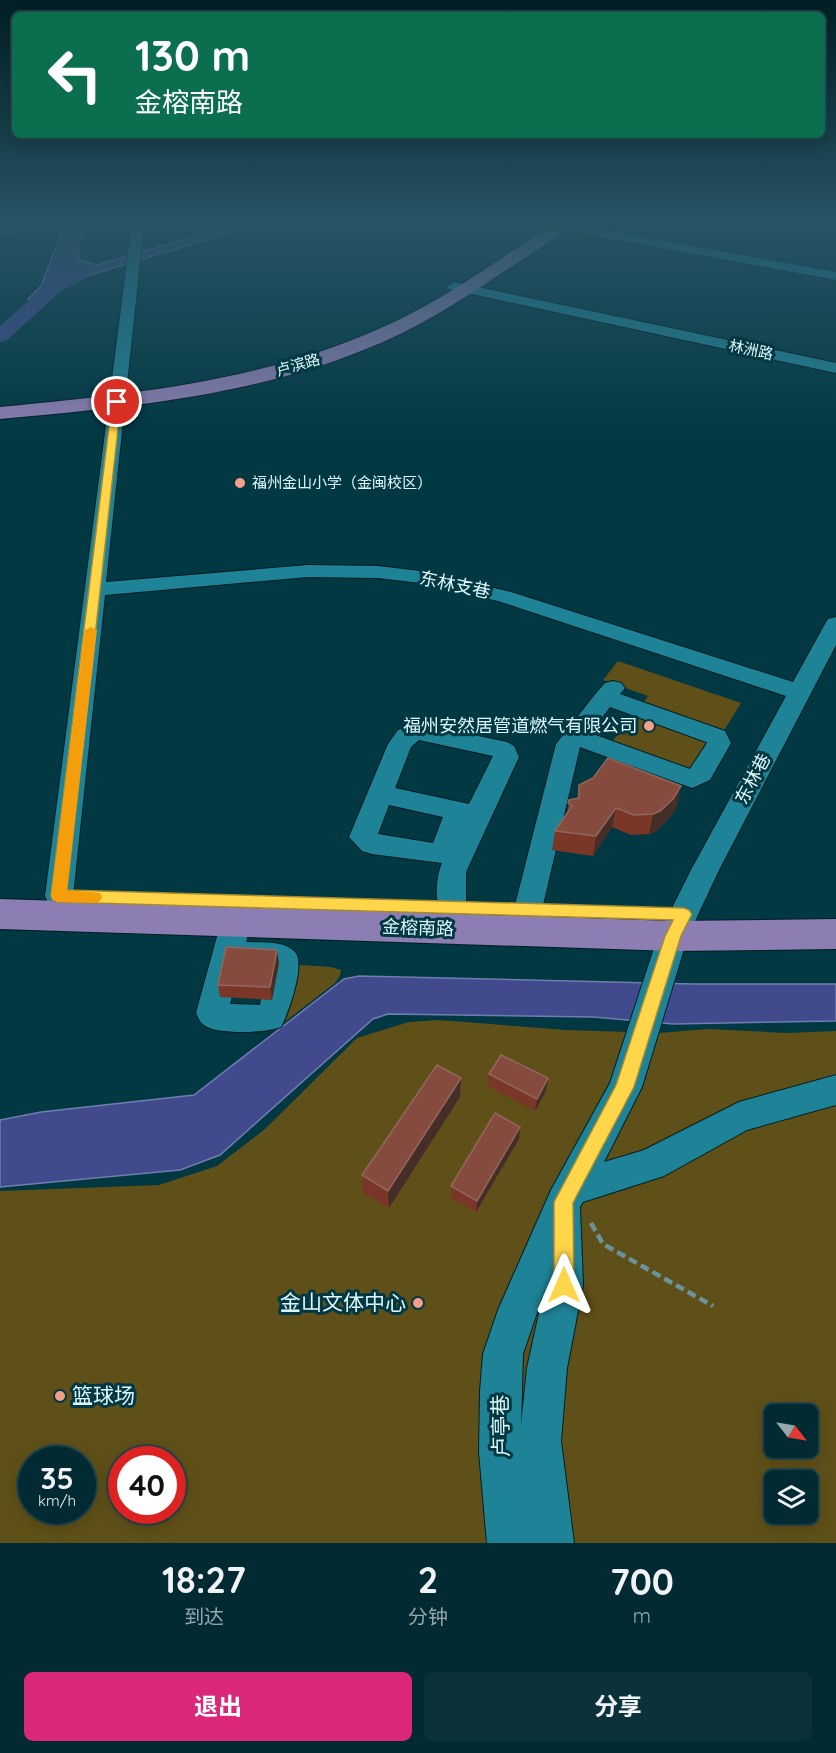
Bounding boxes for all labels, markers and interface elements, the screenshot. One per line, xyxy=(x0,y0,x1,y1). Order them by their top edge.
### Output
text: 130 m xyxy=(135,29,250,82)
icon: left xyxy=(36,36,114,114)
text: 金榕南路 xyxy=(135,85,243,119)
street label: 林洲路 xyxy=(727,336,775,363)
street label: 卢滨路 xyxy=(274,349,322,380)
pin xyxy=(91,376,142,427)
icon: arrive xyxy=(100,385,133,418)
place label: 福州金山小学（金闽校区） xyxy=(252,473,432,492)
marker: 福州金山小学（金闽校区） xyxy=(233,476,247,490)
street label: 东林支巷 xyxy=(417,566,493,603)
place label: 福州安然居管道燃气有限公司 xyxy=(403,714,637,737)
marker: 福州安然居管道燃气有限公司 xyxy=(642,719,656,733)
street label: 东林巷 xyxy=(730,750,775,808)
street label: 金榕南路 xyxy=(382,915,454,940)
position arrow xyxy=(532,1253,596,1317)
place label: 金山文体中心 xyxy=(280,1289,406,1315)
marker: 金山文体中心 xyxy=(411,1296,425,1310)
place label: 篮球场 xyxy=(72,1382,135,1408)
marker: 篮球场 xyxy=(53,1389,67,1403)
street label: 卢亭巷 xyxy=(486,1394,514,1458)
north arrow xyxy=(764,1404,818,1458)
map controls xyxy=(764,1404,818,1524)
speed limit sign: 40 xyxy=(108,1446,186,1524)
text: 35 xyxy=(40,1459,74,1497)
button: layers xyxy=(764,1470,818,1524)
text: km/h xyxy=(38,1491,76,1510)
text: 18:27 xyxy=(162,1557,246,1602)
text: 2 xyxy=(418,1557,438,1602)
text: 700 xyxy=(610,1559,674,1604)
text: m xyxy=(633,1603,651,1628)
text: 到达 xyxy=(184,1604,224,1629)
text: 分钟 xyxy=(408,1604,448,1629)
button: 退出 xyxy=(24,1672,412,1741)
button: 分享 xyxy=(424,1672,812,1741)

